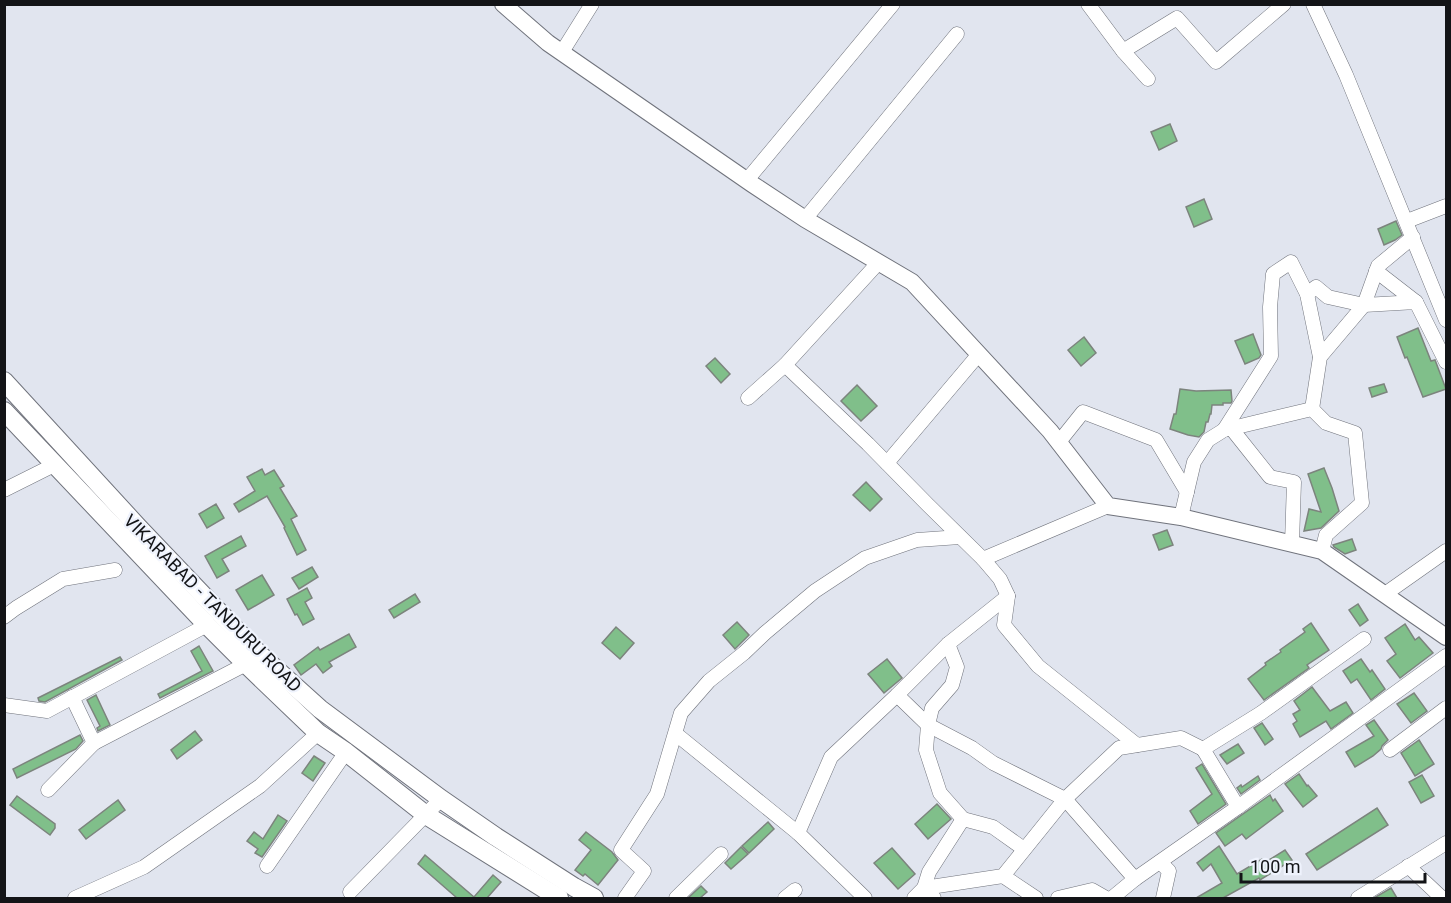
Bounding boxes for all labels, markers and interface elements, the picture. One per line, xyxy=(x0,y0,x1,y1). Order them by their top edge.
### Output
street label: VIKARABAD - TANDURU ROAD xyxy=(120,510,306,696)
scale bar xyxy=(1241,846,1426,884)
text: 100 m xyxy=(1250,856,1301,877)

